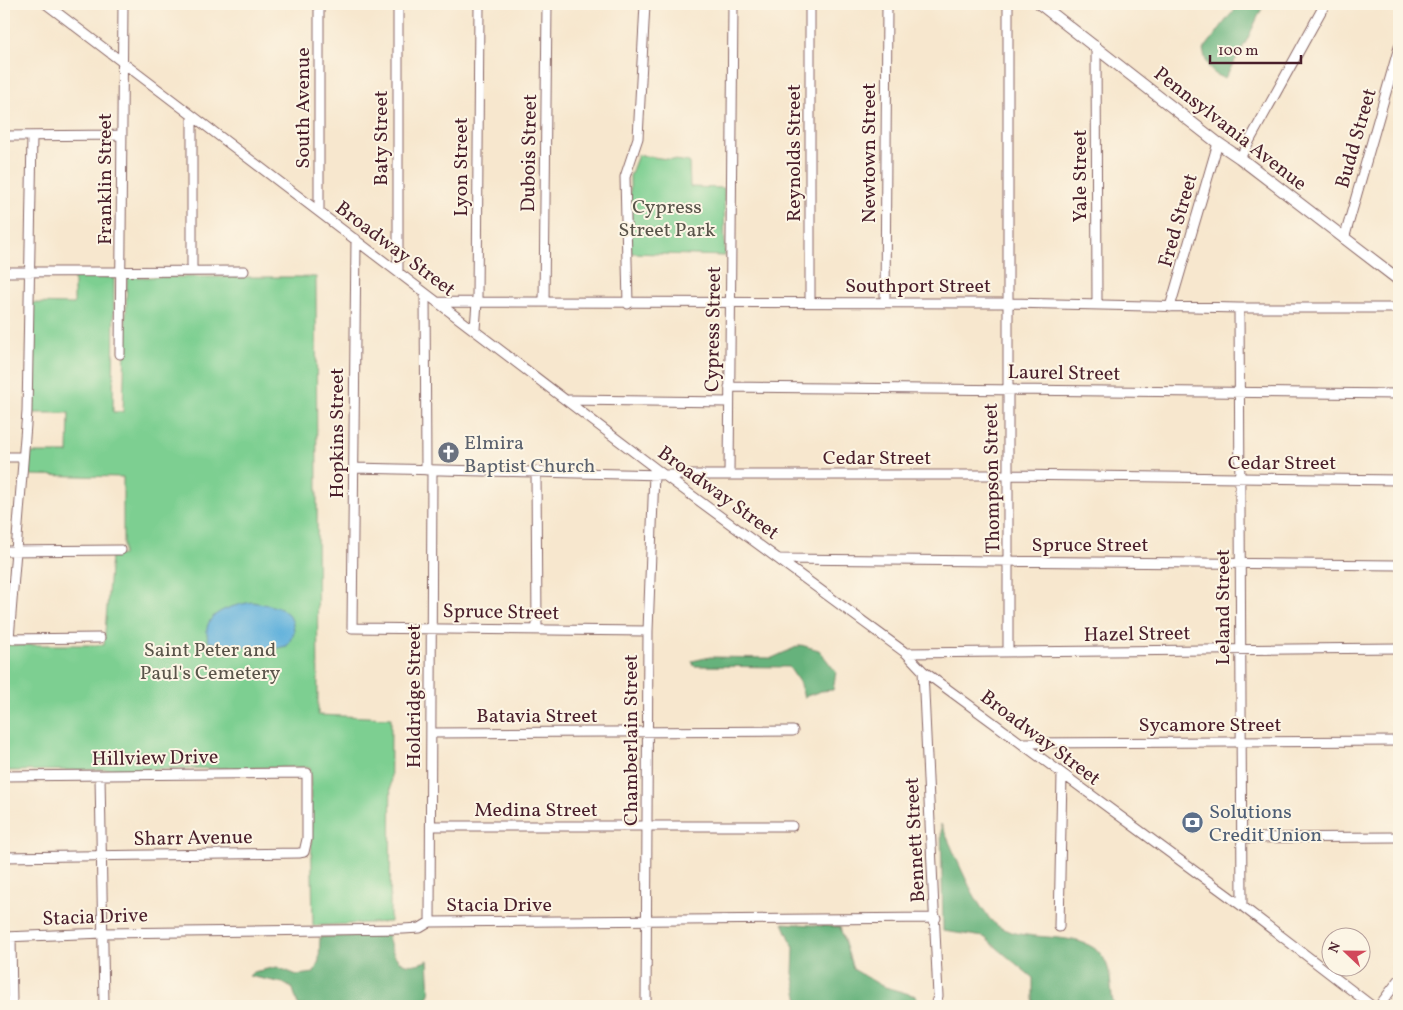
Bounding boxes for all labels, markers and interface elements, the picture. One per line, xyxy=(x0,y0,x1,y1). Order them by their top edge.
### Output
scale bar xyxy=(1210,32,1302,64)
text: 100 m xyxy=(1218,41,1258,62)
street label: South Avenue xyxy=(290,47,318,169)
street label: Pennsylvania Avenue xyxy=(1147,61,1312,198)
street label: Newtown Street xyxy=(856,83,884,223)
street label: Reynolds Street xyxy=(781,84,809,222)
street label: Budd Street xyxy=(1329,85,1385,192)
street label: Baty Street xyxy=(368,90,396,186)
street label: Dubois Street xyxy=(515,94,545,213)
street label: Franklin Street xyxy=(92,113,120,245)
street label: Lyon Street xyxy=(448,117,476,217)
street label: Yale Street xyxy=(1067,129,1095,223)
street label: Fred Street xyxy=(1152,170,1206,271)
park label: Cypress Street Park xyxy=(618,194,716,245)
street label: Broadway Street xyxy=(329,195,461,304)
street label: Cypress Street xyxy=(699,266,729,392)
street label: Southport Street xyxy=(845,273,991,301)
street label: Laurel Street xyxy=(1007,359,1121,389)
street label: Hopkins Street xyxy=(324,368,352,498)
street label: Thompson Street xyxy=(978,402,1008,553)
place label: Elmira Baptist Church xyxy=(464,430,596,481)
street label: Broadway Street xyxy=(651,440,784,547)
church icon: Elmira Baptist Church xyxy=(436,441,460,465)
street label: Cedar Street xyxy=(823,445,931,473)
street label: Cedar Street xyxy=(1228,450,1336,478)
street label: Spruce Street xyxy=(1032,532,1149,560)
street label: Leland Street xyxy=(1210,549,1238,665)
street label: Spruce Street xyxy=(442,598,560,628)
street label: Hazel Street xyxy=(1083,620,1191,650)
street label: Holdridge Street xyxy=(401,624,429,768)
park label: Saint Peter and Paul's Cemetery xyxy=(140,637,280,688)
street label: Chamberlain Street xyxy=(618,654,646,826)
street label: Broadway Street xyxy=(974,684,1106,793)
street label: Batavia Street xyxy=(476,703,598,731)
street label: Sycamore Street xyxy=(1138,712,1282,740)
street label: Hillview Drive xyxy=(91,744,219,774)
street label: Bennett Street xyxy=(899,776,933,903)
street label: Medina Street xyxy=(474,797,598,825)
place label: Solutions Credit Union xyxy=(1209,799,1322,850)
bank icon: Solutions Credit Union xyxy=(1181,811,1205,835)
street label: Sharr Avenue xyxy=(133,824,253,854)
street label: Stacia Drive xyxy=(446,892,552,920)
street label: Stacia Drive xyxy=(42,902,148,934)
north arrow xyxy=(1320,928,1370,978)
text: N xyxy=(1325,939,1346,956)

